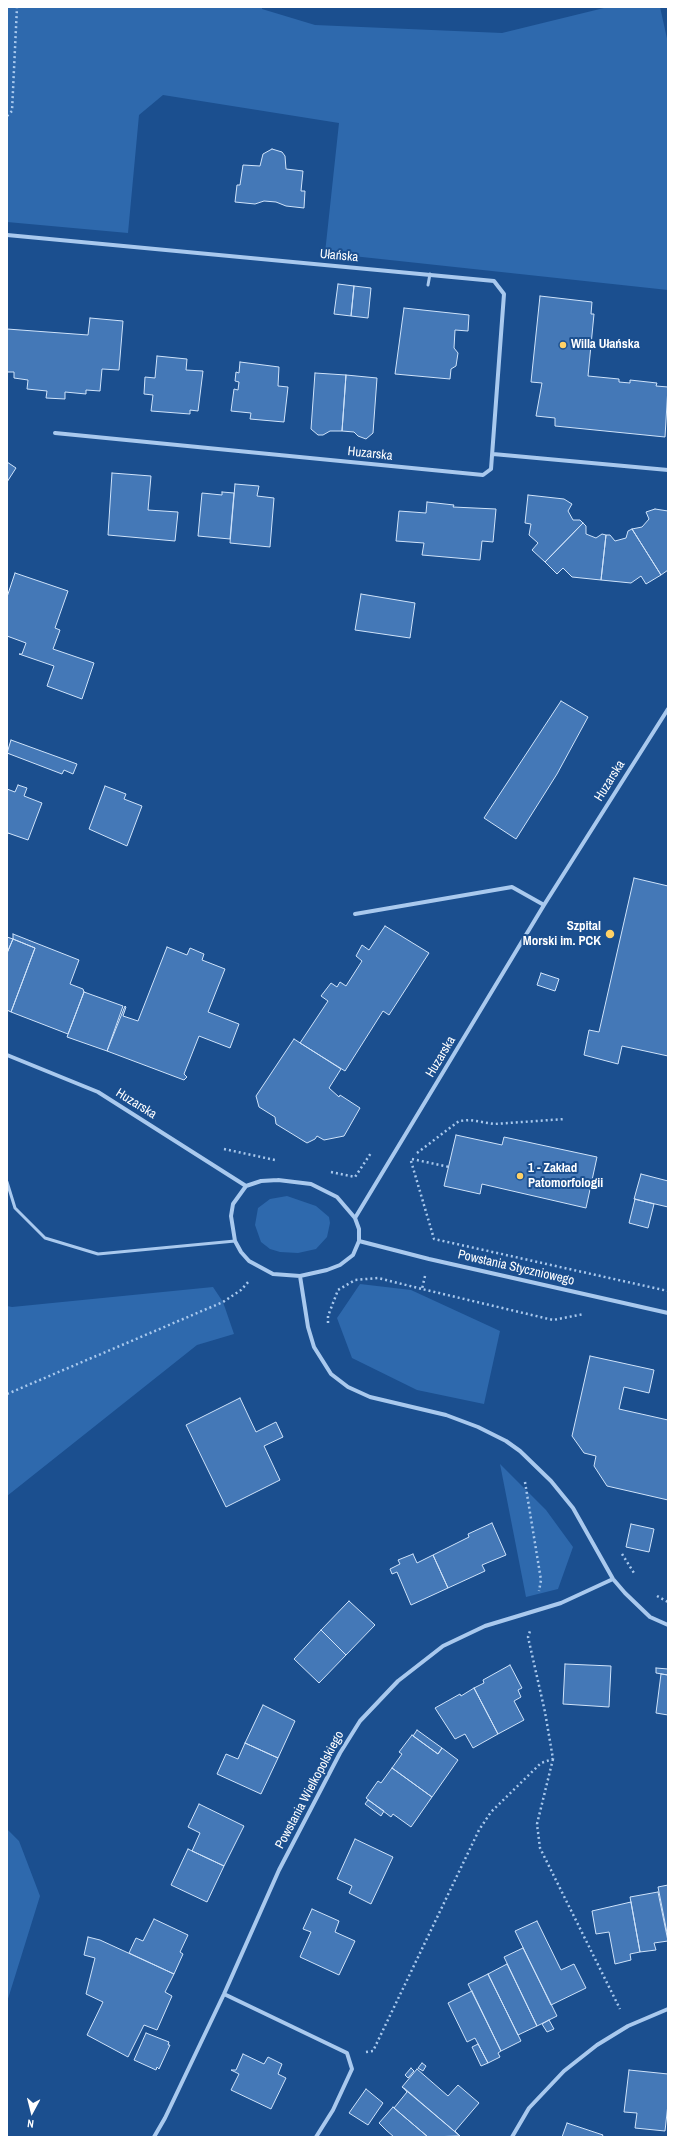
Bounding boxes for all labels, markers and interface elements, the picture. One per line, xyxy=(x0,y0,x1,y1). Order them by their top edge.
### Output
street label: Ułańska xyxy=(319,247,359,265)
place label: Willa Ułańska xyxy=(571,337,640,353)
marker: Willa Ułańska xyxy=(558,340,568,350)
street label: Huzarska xyxy=(347,444,393,464)
street label: Huzarska xyxy=(591,758,629,804)
place label: Szpital Morski im. PCK xyxy=(523,919,601,950)
marker: Szpital Morski im. PCK xyxy=(604,928,616,940)
street label: Huzarska xyxy=(423,1034,459,1080)
street label: Huzarska xyxy=(113,1085,159,1123)
place label: 1 - Zakład Patomorfologii xyxy=(528,1161,603,1192)
marker: 1 - Zakład Patomorfologii xyxy=(515,1171,525,1181)
street label: Powstania Styczniowego xyxy=(456,1247,576,1289)
street label: Powstania Wielkopolskiego xyxy=(272,1729,348,1851)
north arrow xyxy=(12,2092,52,2132)
text: N xyxy=(26,2117,35,2131)

